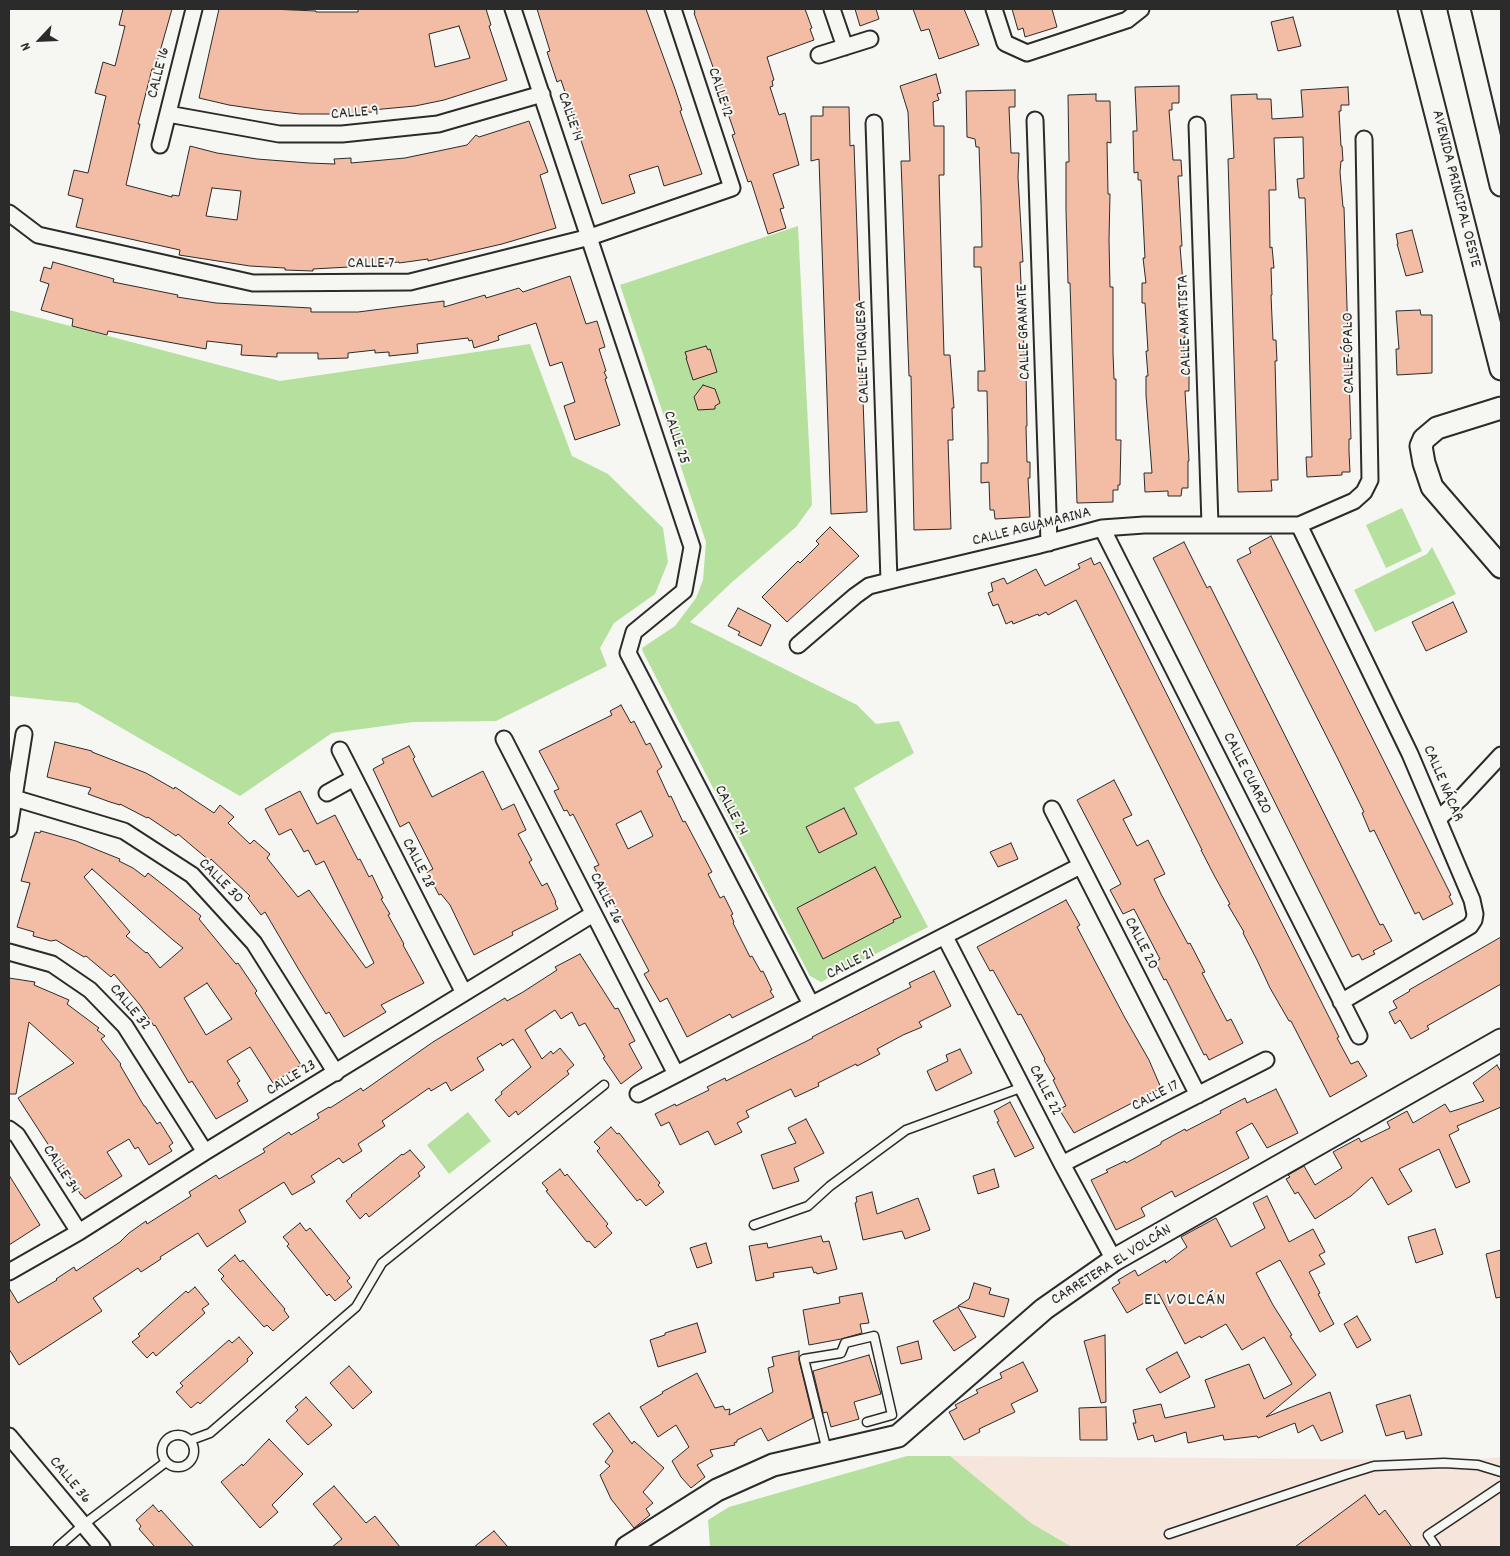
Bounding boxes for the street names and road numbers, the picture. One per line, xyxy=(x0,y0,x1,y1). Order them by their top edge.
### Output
street label: CALLE 16 xyxy=(144,45,176,101)
street label: CALLE 12 xyxy=(702,66,736,120)
street label: CALLE 14 xyxy=(552,90,586,144)
street label: CALLE 9 xyxy=(330,102,380,126)
street label: AVENIDA PRINCIPAL OESTE xyxy=(1426,108,1484,270)
street label: CALLE 7 xyxy=(348,255,394,275)
street label: CALLE AMATISTA xyxy=(1175,274,1197,376)
street label: CALLE GRANATE xyxy=(1014,284,1036,380)
street label: CALLE TURQUESA xyxy=(853,300,875,404)
street label: CALLE ÓPALO xyxy=(1340,312,1360,394)
street label: CALLE 25 xyxy=(657,409,693,467)
street label: CALLE AGUAMARINA xyxy=(971,504,1093,552)
street label: CALLE CUARZO xyxy=(1217,730,1275,818)
street label: CALLE NÁCAR xyxy=(1417,743,1467,825)
street label: CALLE 24 xyxy=(709,783,751,839)
street label: CALLE 28 xyxy=(396,836,438,892)
street label: CALLE 30 xyxy=(193,855,247,909)
street label: CALLE 26 xyxy=(584,870,626,928)
street label: CALLE 20 xyxy=(1119,915,1161,973)
street label: CALLE 21 xyxy=(824,945,878,985)
street label: CALLE 32 xyxy=(104,981,154,1035)
street label: CALLE 23 xyxy=(264,1057,320,1101)
street label: CALLE 22 xyxy=(1023,1062,1065,1120)
street label: CALLE 17 xyxy=(1129,1077,1183,1117)
street label: CALLE 34 xyxy=(37,1142,83,1198)
street label: CARRETERA EL VOLCÁN xyxy=(1048,1221,1176,1311)
street label: CALLE 36 xyxy=(44,1454,94,1508)

